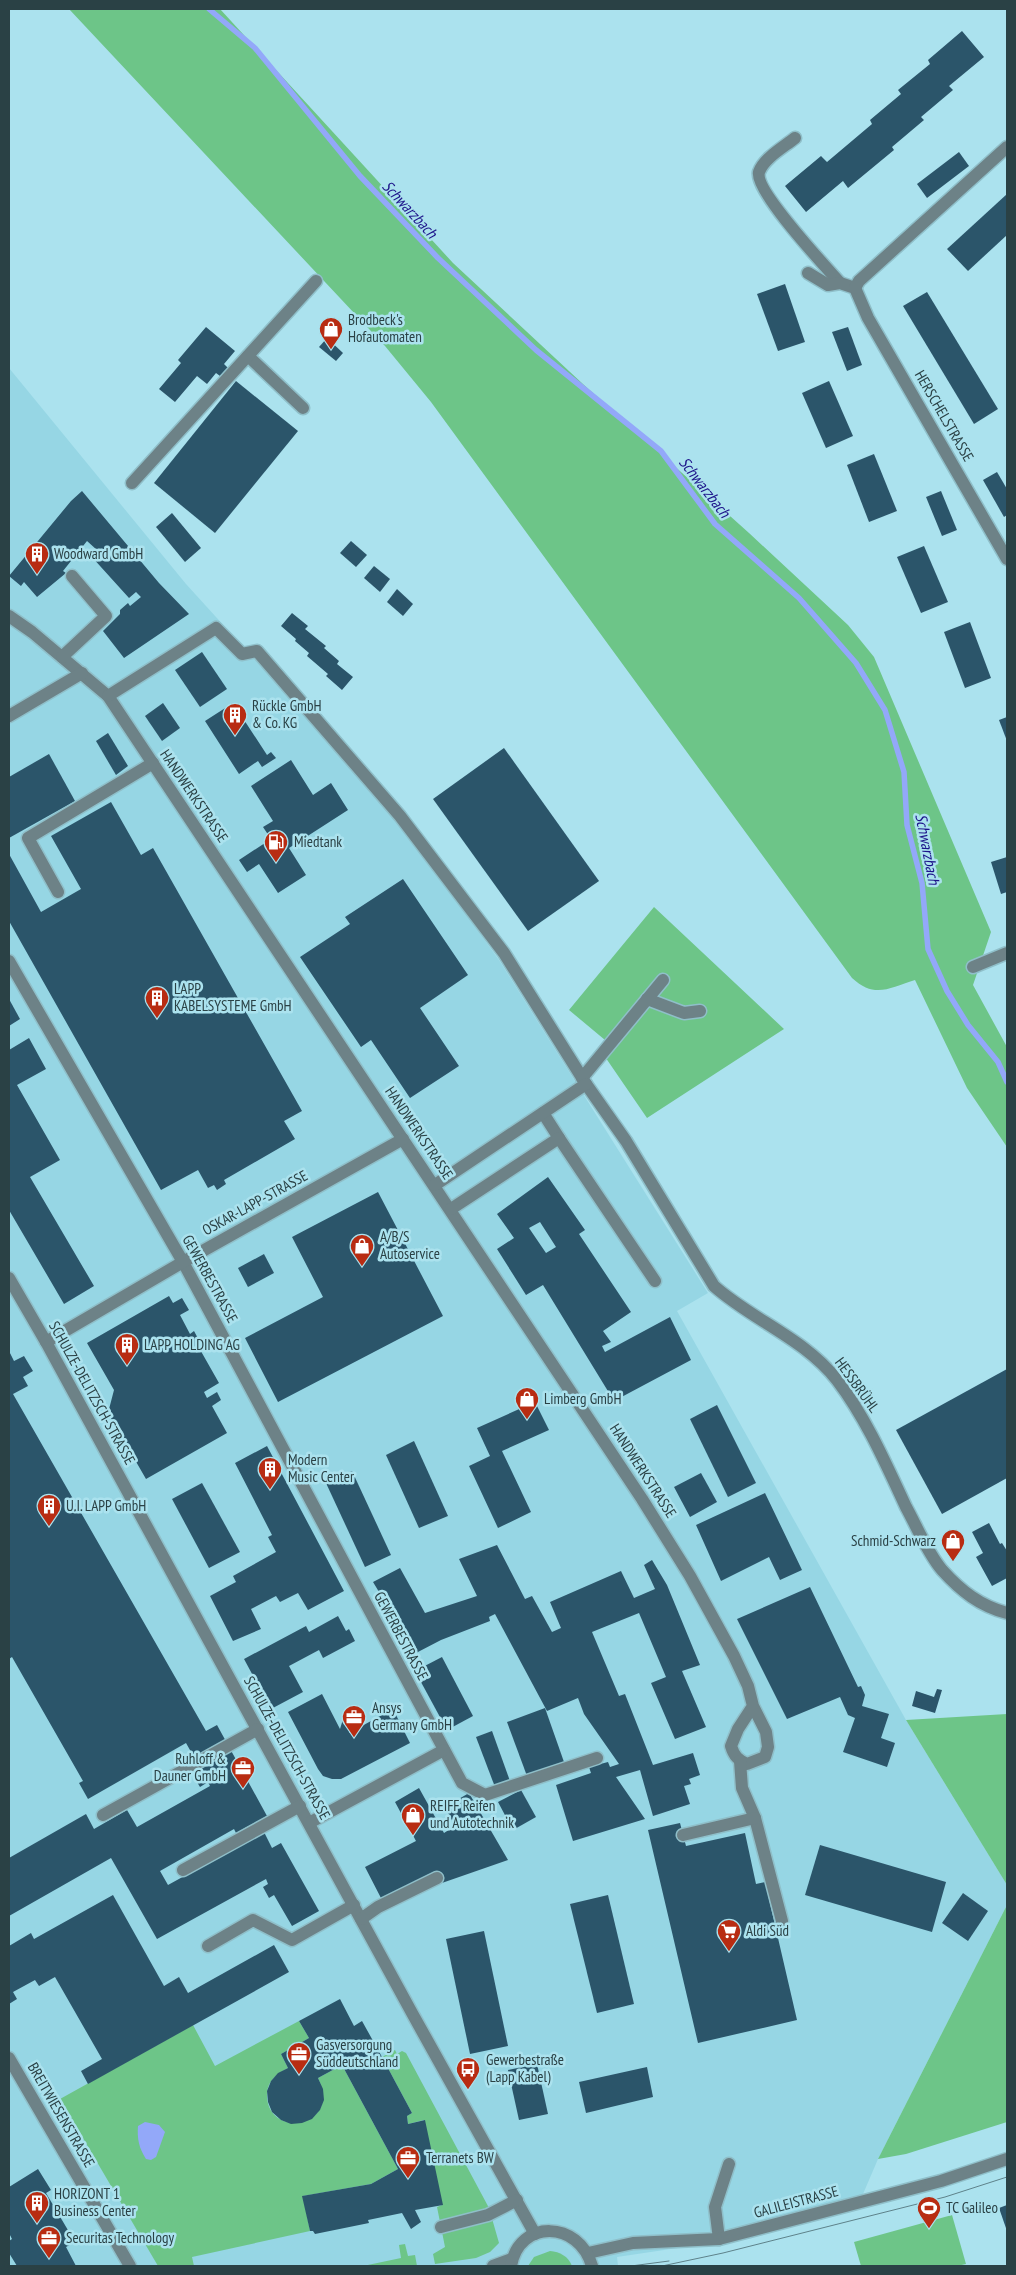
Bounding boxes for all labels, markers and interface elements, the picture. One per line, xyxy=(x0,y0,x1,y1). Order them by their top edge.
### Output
water label: Schwarzbach xyxy=(378,176,442,243)
place label: Brodbeck's Hofautomaten xyxy=(348,310,422,346)
shop icon: Brodbeck's Hofautomaten xyxy=(318,316,344,350)
street label: HERSCHELSTRASSE xyxy=(911,367,978,465)
water label: Schwarzbach xyxy=(675,453,736,522)
building icon: Woodward GmbH xyxy=(24,541,50,575)
place label: Woodward GmbH xyxy=(54,544,143,563)
place label: Rückle GmbH & Co. KG xyxy=(252,696,321,732)
building icon: Rückle GmbH & Co. KG xyxy=(222,702,248,736)
street label: HANDWERKSTRASSE xyxy=(156,746,233,846)
water label: Schwarzbach xyxy=(911,812,945,887)
fuel station icon: Miedtank xyxy=(263,829,289,863)
place label: Miedtank xyxy=(294,832,342,851)
place label: LAPP KABELSYSTEME GmbH xyxy=(174,979,292,1015)
building icon: LAPP KABELSYSTEME GmbH xyxy=(144,985,170,1019)
street label: HANDWERKSTRASSE xyxy=(381,1083,458,1183)
street label: OSKAR-LAPP-STRASSE xyxy=(199,1166,311,1239)
place label: A/B/S Autoservice xyxy=(380,1227,440,1263)
street label: GEWERBESTRASSE xyxy=(179,1232,242,1326)
shop icon: A/B/S Autoservice xyxy=(349,1233,375,1267)
street label: SCHULZE-DELITZSCH-STRASSE xyxy=(45,1318,140,1468)
building icon: LAPP HOLDING AG xyxy=(114,1332,140,1366)
place label: LAPP HOLDING AG xyxy=(144,1335,240,1354)
street label: HESSBRÜHL xyxy=(831,1353,884,1417)
shop icon: Limberg GmbH xyxy=(514,1386,540,1420)
place label: Limberg GmbH xyxy=(544,1389,621,1408)
street label: HANDWERKSTRASSE xyxy=(606,1420,681,1521)
place label: Modern Music Center xyxy=(288,1450,355,1486)
building icon: Modern Music Center xyxy=(257,1456,283,1490)
building icon: U.I. LAPP GmbH xyxy=(36,1493,62,1527)
place label: U.I. LAPP GmbH xyxy=(66,1496,146,1515)
shop icon: Schmid-Schwarz xyxy=(940,1528,966,1562)
place label: Schmid-Schwarz xyxy=(851,1531,936,1550)
street label: GEWERBESTRASSE xyxy=(370,1588,433,1683)
street label: SCHULZE-DELITZSCH-STRASSE xyxy=(240,1673,335,1823)
place label: Ansys Germany GmbH xyxy=(372,1698,452,1734)
office icon: Ansys Germany GmbH xyxy=(341,1704,367,1738)
place label: Ruhloff & Dauner GmbH xyxy=(154,1749,226,1785)
office icon: Ruhloff & Dauner GmbH xyxy=(230,1755,256,1789)
place label: REIFF Reifen und Autotechnik xyxy=(430,1796,514,1832)
shop icon: REIFF Reifen und Autotechnik xyxy=(400,1802,426,1836)
supermarket icon: Aldi Süd xyxy=(716,1918,742,1952)
place label: Aldi Süd xyxy=(746,1921,789,1940)
place label: Gasversorgung Süddeutschland xyxy=(316,2035,398,2071)
office icon: Gasversorgung Süddeutschland xyxy=(286,2041,312,2075)
place label: Gewerbestraße (Lapp Kabel) xyxy=(486,2050,564,2086)
bus stop icon: Gewerbestraße (Lapp Kabel) xyxy=(455,2056,481,2090)
street label: BREITWIESENSTRASSE xyxy=(24,2059,99,2171)
office icon: Terranets BW xyxy=(395,2145,421,2179)
place label: Terranets BW xyxy=(426,2148,494,2167)
street label: GALILEISTRASSE xyxy=(752,2181,840,2222)
place label: HORIZONT 1 Business Center xyxy=(54,2184,136,2220)
building icon: HORIZONT 1 Business Center xyxy=(24,2190,50,2224)
sports icon: TC Galileo xyxy=(916,2195,942,2229)
place label: TC Galileo xyxy=(946,2198,998,2217)
office icon: Securitas Technology xyxy=(36,2225,62,2259)
place label: Securitas Technology xyxy=(66,2228,174,2247)

